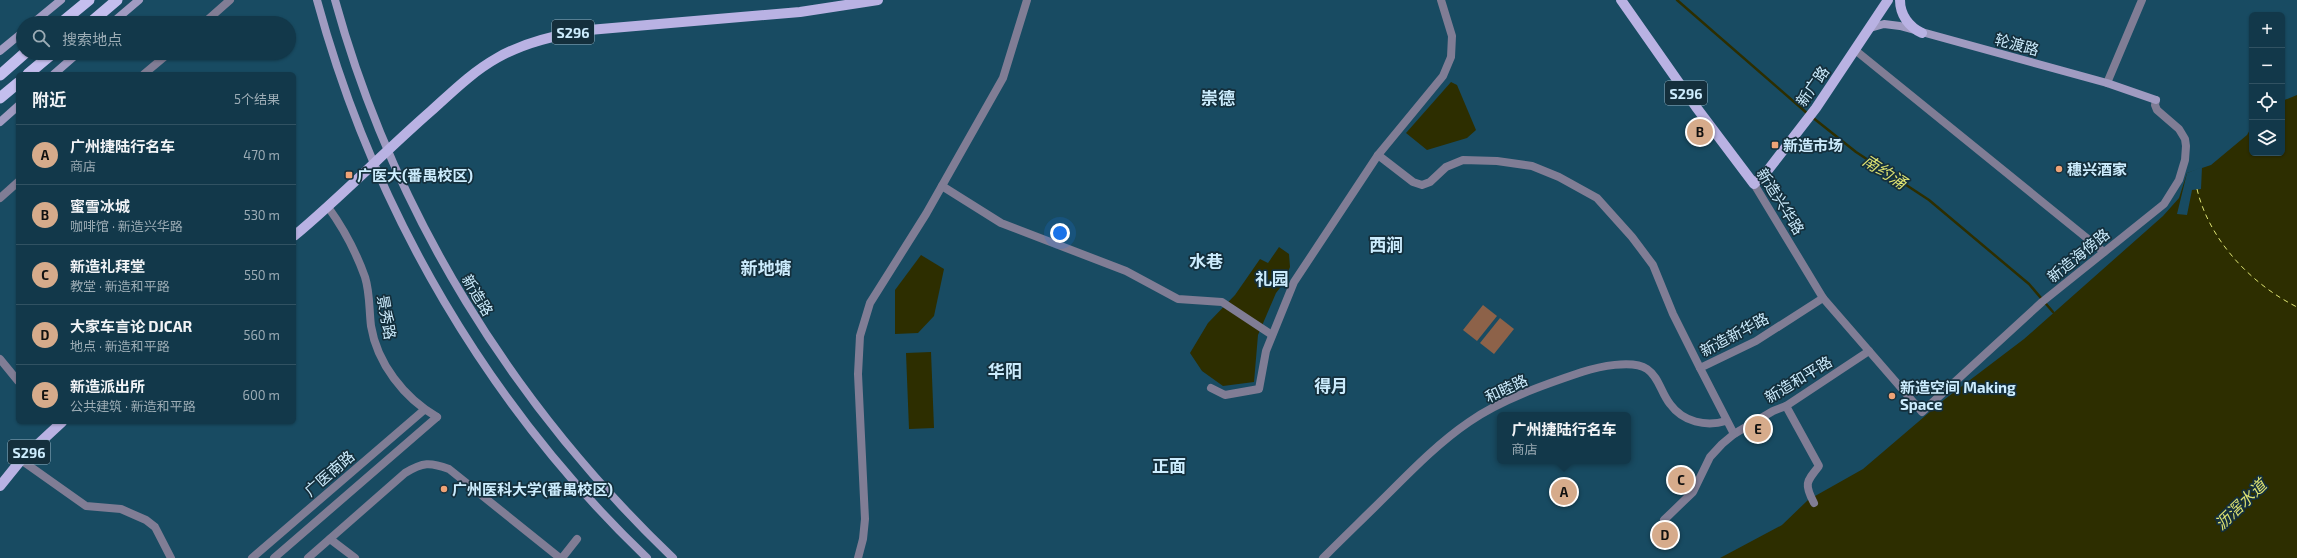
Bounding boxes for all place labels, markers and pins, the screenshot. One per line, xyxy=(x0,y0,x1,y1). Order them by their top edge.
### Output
pin: B xyxy=(1687,117,1713,147)
place label: 新造市场 xyxy=(1783,136,1843,154)
marker: 新造市场 xyxy=(1770,140,1780,150)
place label: 穗兴酒家 xyxy=(2067,160,2127,178)
marker: 穗兴酒家 xyxy=(2054,164,2064,174)
place label: 广医大(番禺校区) xyxy=(357,166,473,184)
marker: 广医大(番禺校区) xyxy=(344,170,354,180)
place label: 新造空间 Making Space xyxy=(1900,378,2016,413)
marker: 新造空间 Making Space xyxy=(1887,391,1897,401)
pin: E xyxy=(1745,414,1771,444)
pin: C xyxy=(1668,465,1694,495)
pin: A xyxy=(1551,477,1577,507)
place label: 广州医科大学(番禺校区) xyxy=(452,480,613,498)
marker: 广州医科大学(番禺校区) xyxy=(439,484,449,494)
pin: D xyxy=(1652,520,1678,550)

